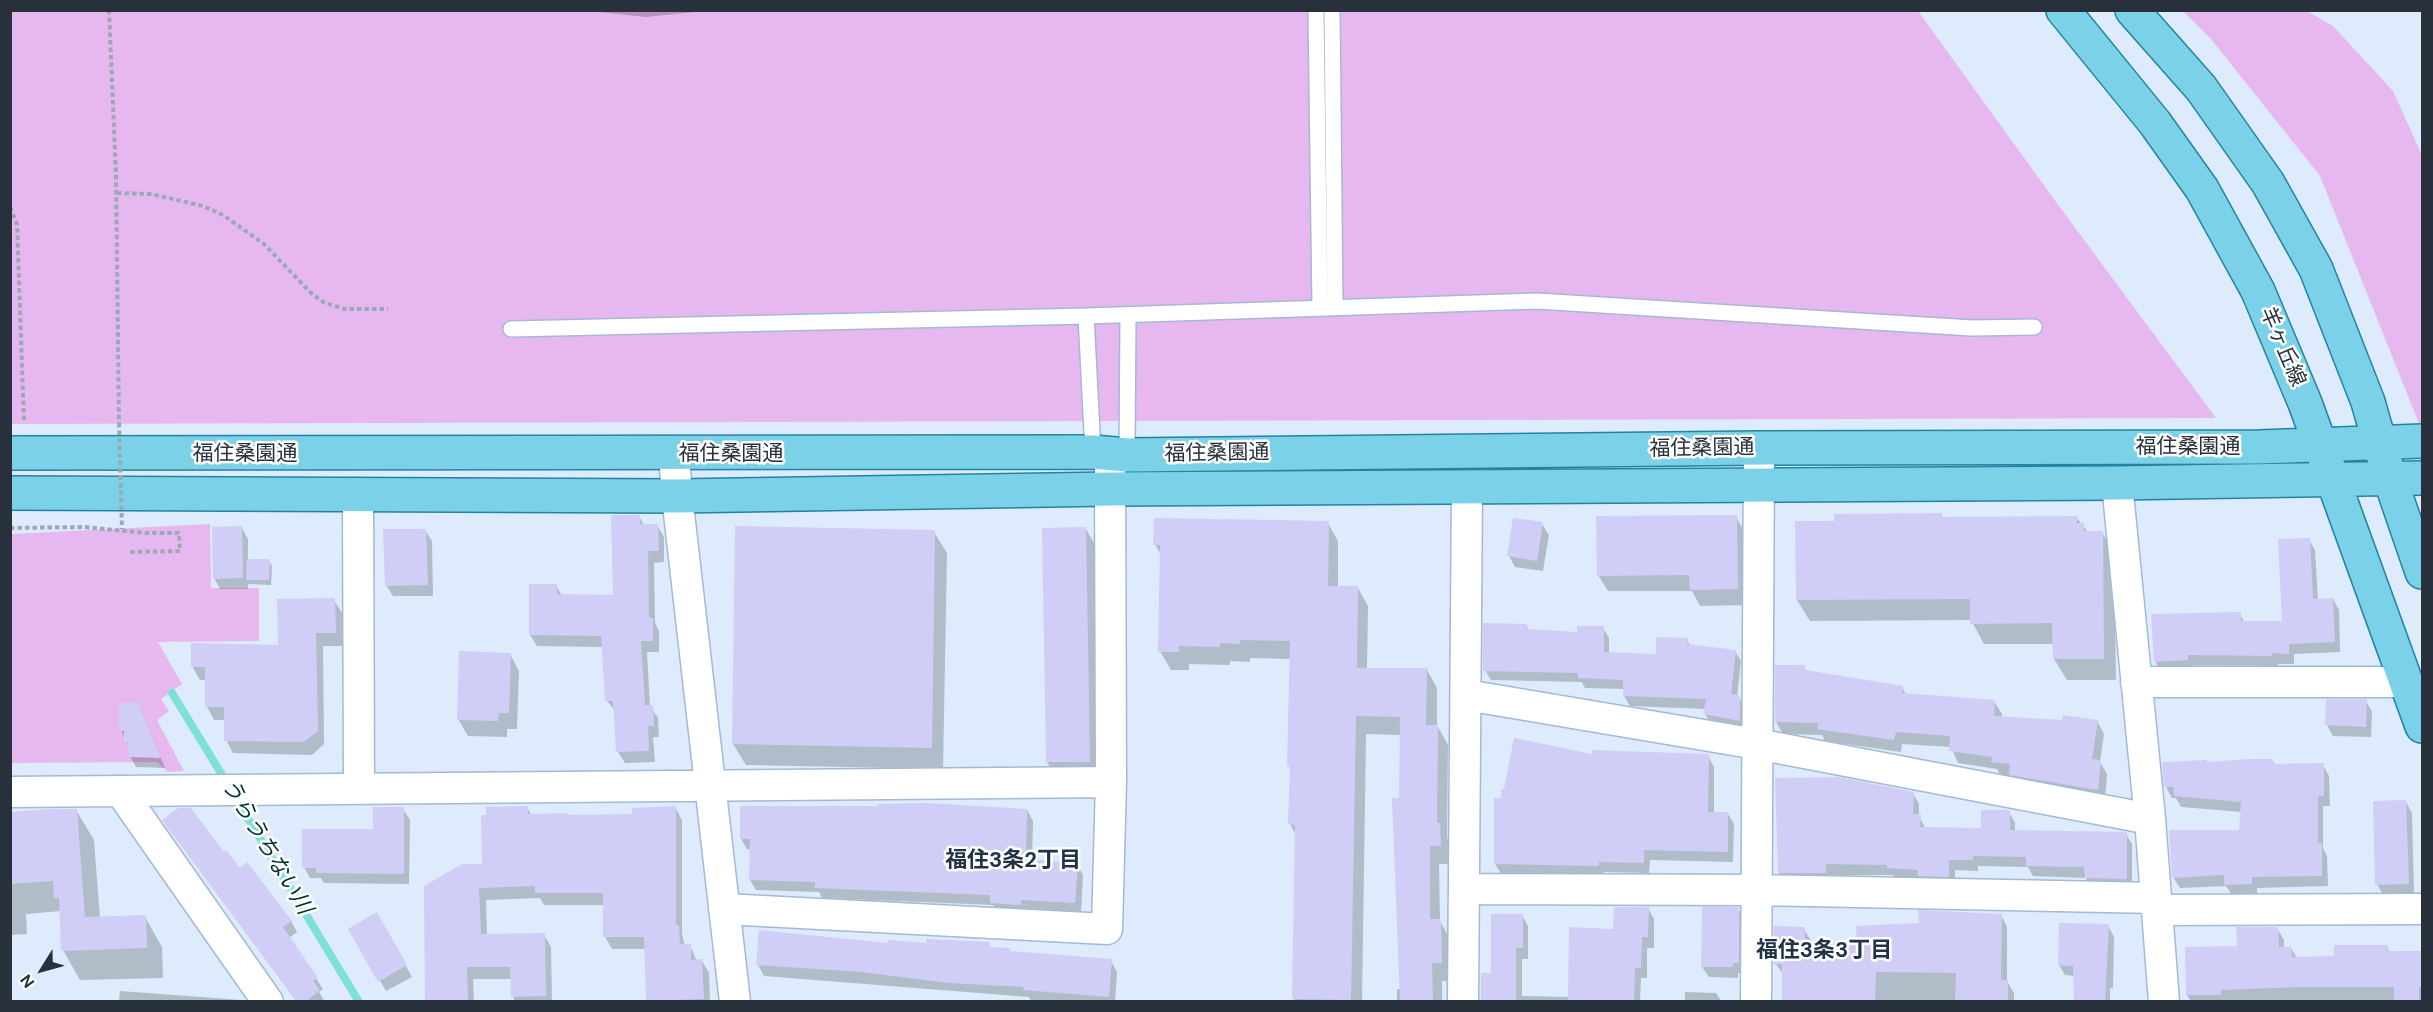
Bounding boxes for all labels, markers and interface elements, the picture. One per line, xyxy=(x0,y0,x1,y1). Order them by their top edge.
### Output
street label: 羊ヶ丘線 xyxy=(2254,303,2310,391)
street label: 福住桑園通 xyxy=(2136,434,2240,460)
street label: 福住桑園通 xyxy=(1649,435,1755,463)
street label: 福住桑園通 xyxy=(1164,440,1270,468)
street label: 福住桑園通 xyxy=(193,441,297,467)
street label: 福住桑園通 xyxy=(679,441,783,467)
water label: うらうちない川 xyxy=(215,774,317,920)
district label: 福住3条2丁目 xyxy=(945,848,1081,874)
district label: 福住3条3丁目 xyxy=(1756,938,1892,964)
north arrow xyxy=(12,940,72,1000)
text: N xyxy=(15,970,39,992)

